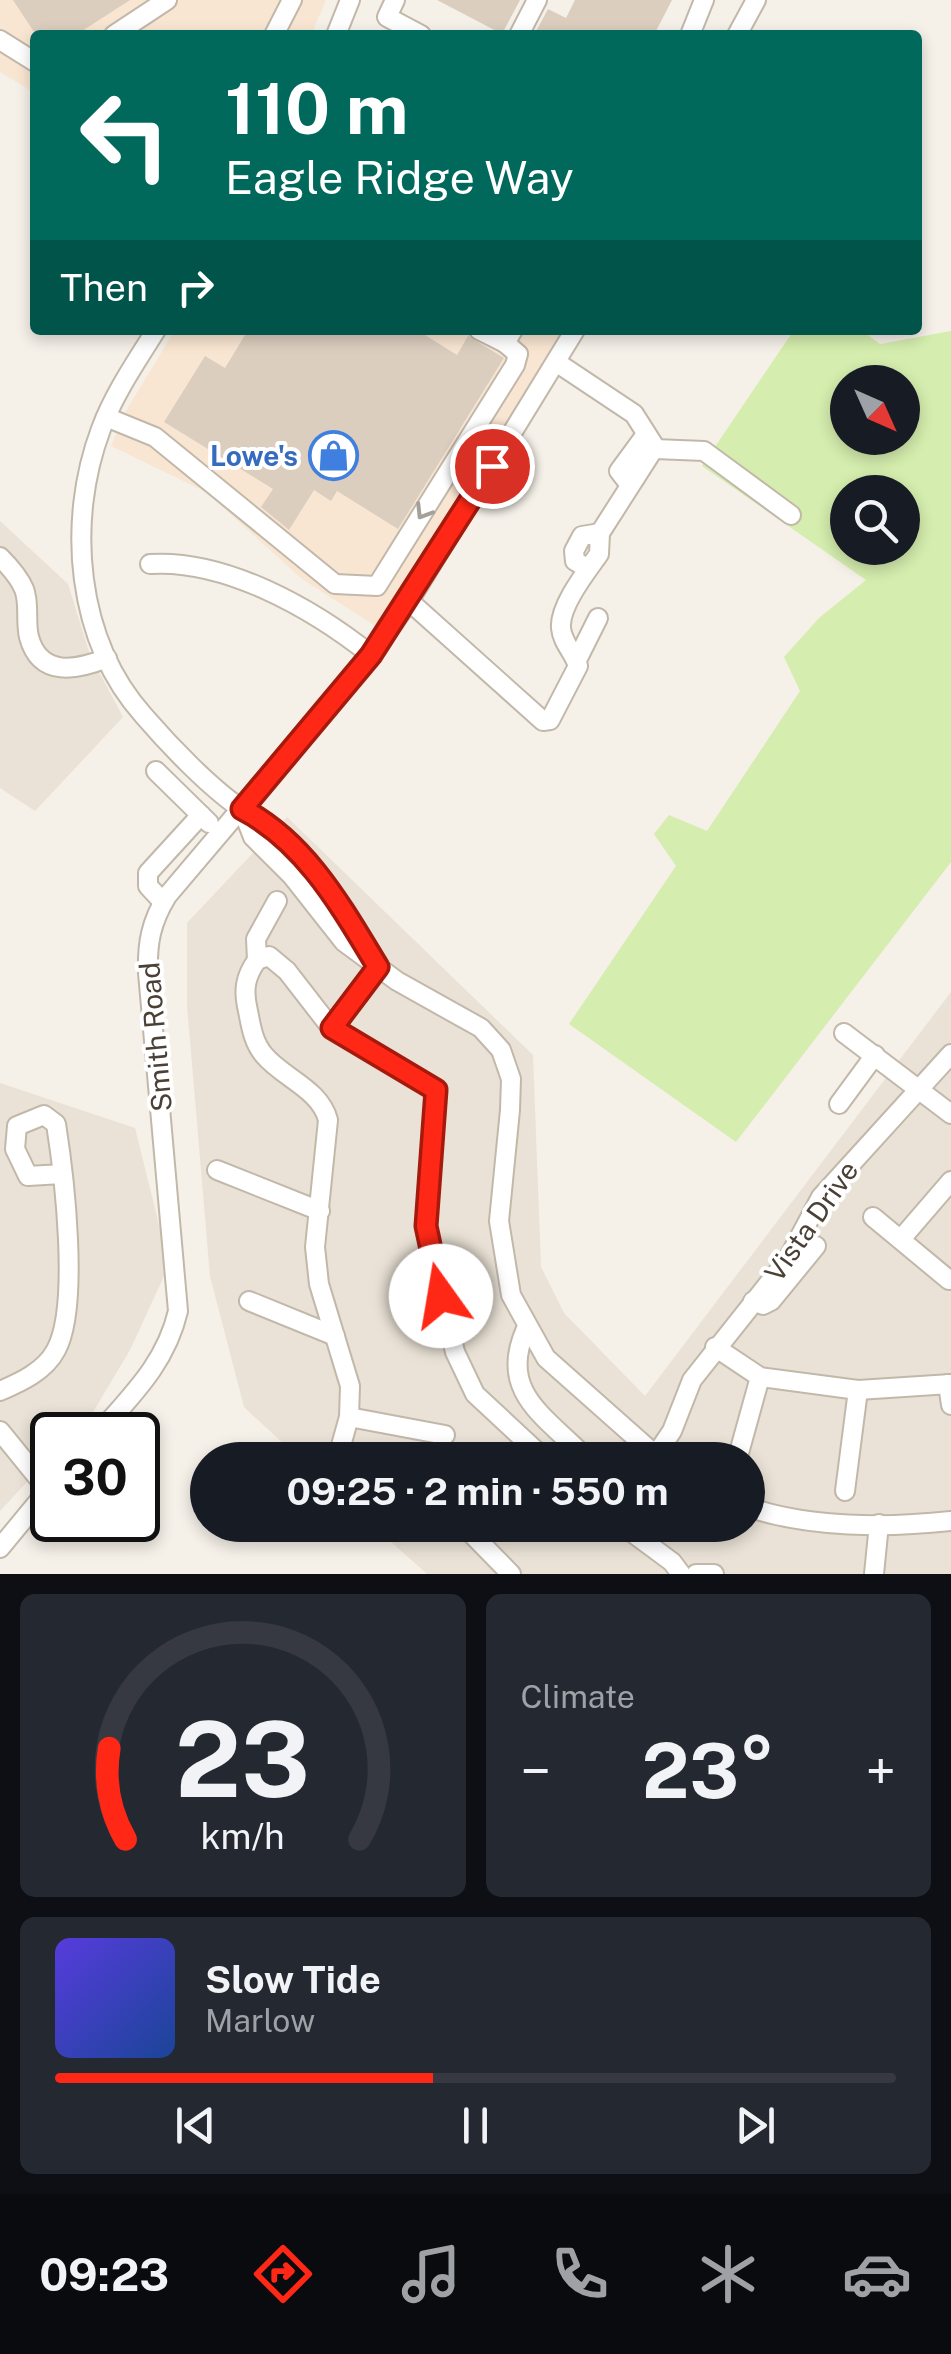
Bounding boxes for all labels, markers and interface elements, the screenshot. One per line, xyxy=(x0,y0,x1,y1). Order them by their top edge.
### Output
text: 110 m xyxy=(225,67,409,150)
icon: left xyxy=(60,70,190,200)
text: Eagle Ridge Way xyxy=(225,151,574,204)
icon: right xyxy=(168,260,223,315)
text: Then xyxy=(60,265,148,310)
north arrow xyxy=(830,365,920,455)
map controls xyxy=(830,365,920,565)
pin xyxy=(450,424,535,509)
shop icon: Lowe's xyxy=(307,429,359,481)
place label: Lowe's xyxy=(210,439,298,472)
icon: arrive xyxy=(465,439,520,494)
button: search xyxy=(830,475,920,565)
one-way arrow xyxy=(417,501,436,519)
street label: Smith Road xyxy=(132,961,178,1113)
street label: Vista Drive xyxy=(757,1154,865,1288)
position arrow xyxy=(389,1244,493,1348)
speed limit sign: 30 xyxy=(30,1412,160,1542)
text: 09:25 · 2 min · 550 m xyxy=(287,1469,668,1514)
text: Climate xyxy=(521,1678,635,1715)
text: 23 xyxy=(175,1698,310,1820)
text: 23° xyxy=(642,1727,775,1815)
text: − xyxy=(521,1739,551,1803)
text: + xyxy=(866,1739,896,1803)
text: km/h xyxy=(201,1815,285,1857)
text: Slow Tide xyxy=(205,1957,381,2002)
text: Marlow xyxy=(205,2002,315,2039)
icon: previous xyxy=(168,2098,223,2153)
icon: pause xyxy=(448,2098,503,2153)
icon: next xyxy=(728,2098,783,2153)
icon: directions xyxy=(248,2239,318,2309)
icon: music xyxy=(396,2239,466,2309)
icon: phone xyxy=(545,2239,615,2309)
icon: climate xyxy=(693,2239,763,2309)
icon: car xyxy=(842,2239,912,2309)
text: 09:23 xyxy=(39,2248,169,2301)

